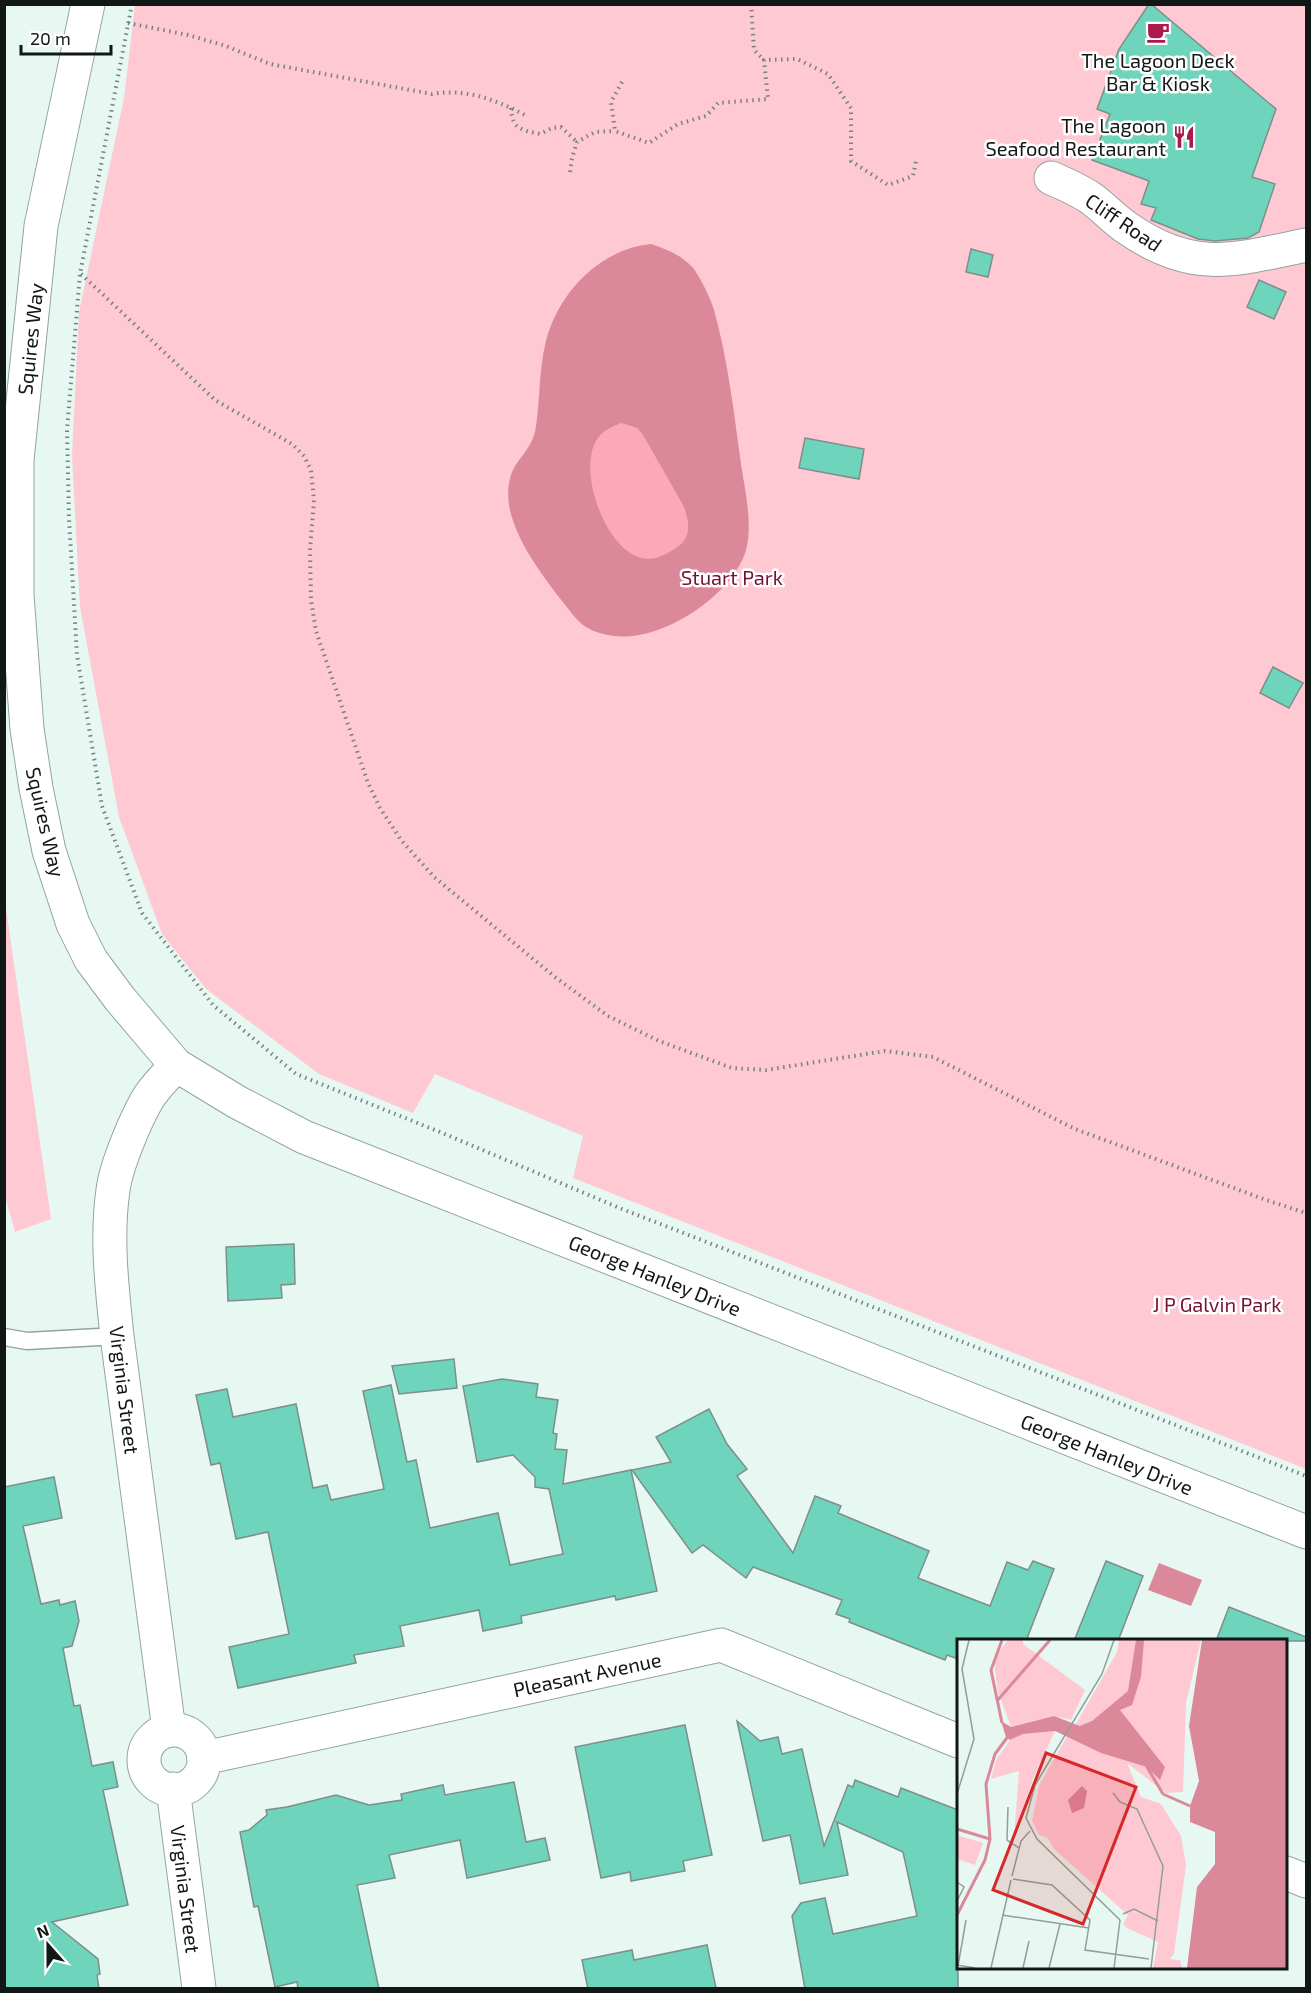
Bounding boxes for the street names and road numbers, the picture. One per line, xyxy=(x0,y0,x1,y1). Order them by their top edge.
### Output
street label: Cliff Road xyxy=(1081,188,1167,256)
street label: Squires Way xyxy=(12,282,48,396)
street label: Squires Way xyxy=(22,765,70,880)
street label: George Hanley Drive xyxy=(565,1229,745,1321)
street label: Virginia Street xyxy=(105,1325,145,1456)
street label: George Hanley Drive xyxy=(1017,1408,1197,1500)
street label: Pleasant Avenue xyxy=(511,1647,663,1701)
street label: Virginia Street xyxy=(166,1824,206,1955)

